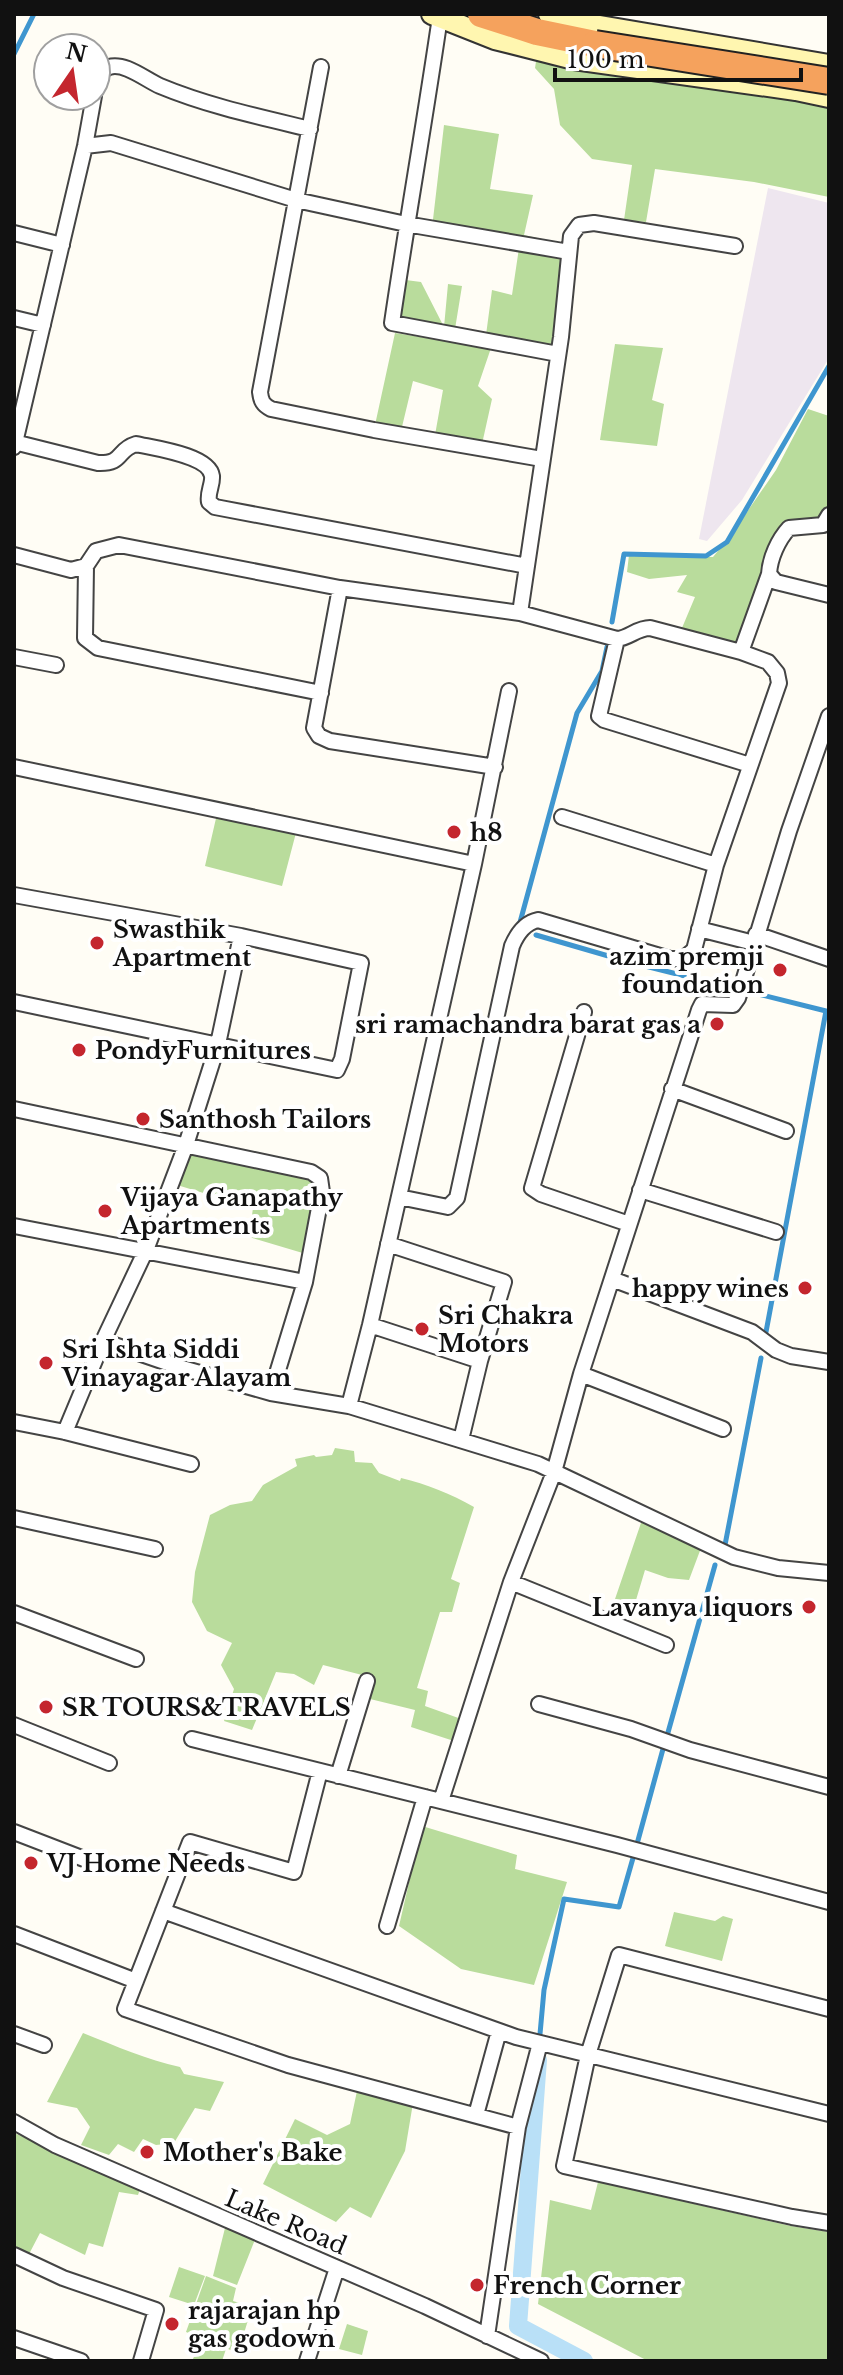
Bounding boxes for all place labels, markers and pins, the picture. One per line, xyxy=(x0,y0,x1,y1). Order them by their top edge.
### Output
place label: h8 xyxy=(470,818,502,847)
marker: h8 xyxy=(445,823,463,841)
place label: Swasthik Apartment xyxy=(112,915,252,972)
marker: Swasthik Apartment xyxy=(88,934,106,952)
place label: azim premji foundation xyxy=(609,942,765,999)
marker: azim premji foundation xyxy=(771,961,789,979)
place label: sri ramachandra barat gas a xyxy=(355,1010,701,1039)
marker: sri ramachandra barat gas a xyxy=(708,1015,726,1033)
place label: PondyFurnitures xyxy=(95,1036,311,1065)
marker: PondyFurnitures xyxy=(70,1041,88,1059)
place label: Santhosh Tailors xyxy=(159,1105,371,1134)
marker: Santhosh Tailors xyxy=(134,1110,152,1128)
place label: Vijaya Ganapathy Apartments xyxy=(120,1183,343,1240)
marker: Vijaya Ganapathy Apartments xyxy=(96,1202,114,1220)
place label: happy wines xyxy=(632,1274,789,1303)
marker: happy wines xyxy=(796,1279,814,1297)
place label: Sri Chakra Motors xyxy=(438,1301,573,1358)
marker: Sri Chakra Motors xyxy=(413,1320,431,1338)
place label: Sri Ishta Siddi Vinayagar Alayam xyxy=(61,1335,292,1392)
marker: Sri Ishta Siddi Vinayagar Alayam xyxy=(37,1354,55,1372)
place label: Lavanya liquors xyxy=(592,1593,793,1622)
marker: Lavanya liquors xyxy=(800,1598,818,1616)
place label: SR TOURS&TRAVELS xyxy=(62,1693,351,1722)
marker: SR TOURS&TRAVELS xyxy=(37,1698,55,1716)
place label: VJ Home Needs xyxy=(46,1849,245,1878)
marker: VJ Home Needs xyxy=(22,1854,40,1872)
place label: Mother's Bake xyxy=(163,2138,343,2167)
marker: Mother's Bake xyxy=(138,2143,156,2161)
place label: French Corner xyxy=(493,2271,681,2300)
marker: French Corner xyxy=(468,2276,486,2294)
place label: rajarajan hp gas godown xyxy=(188,2296,341,2353)
marker: rajarajan hp gas godown xyxy=(163,2315,181,2333)

